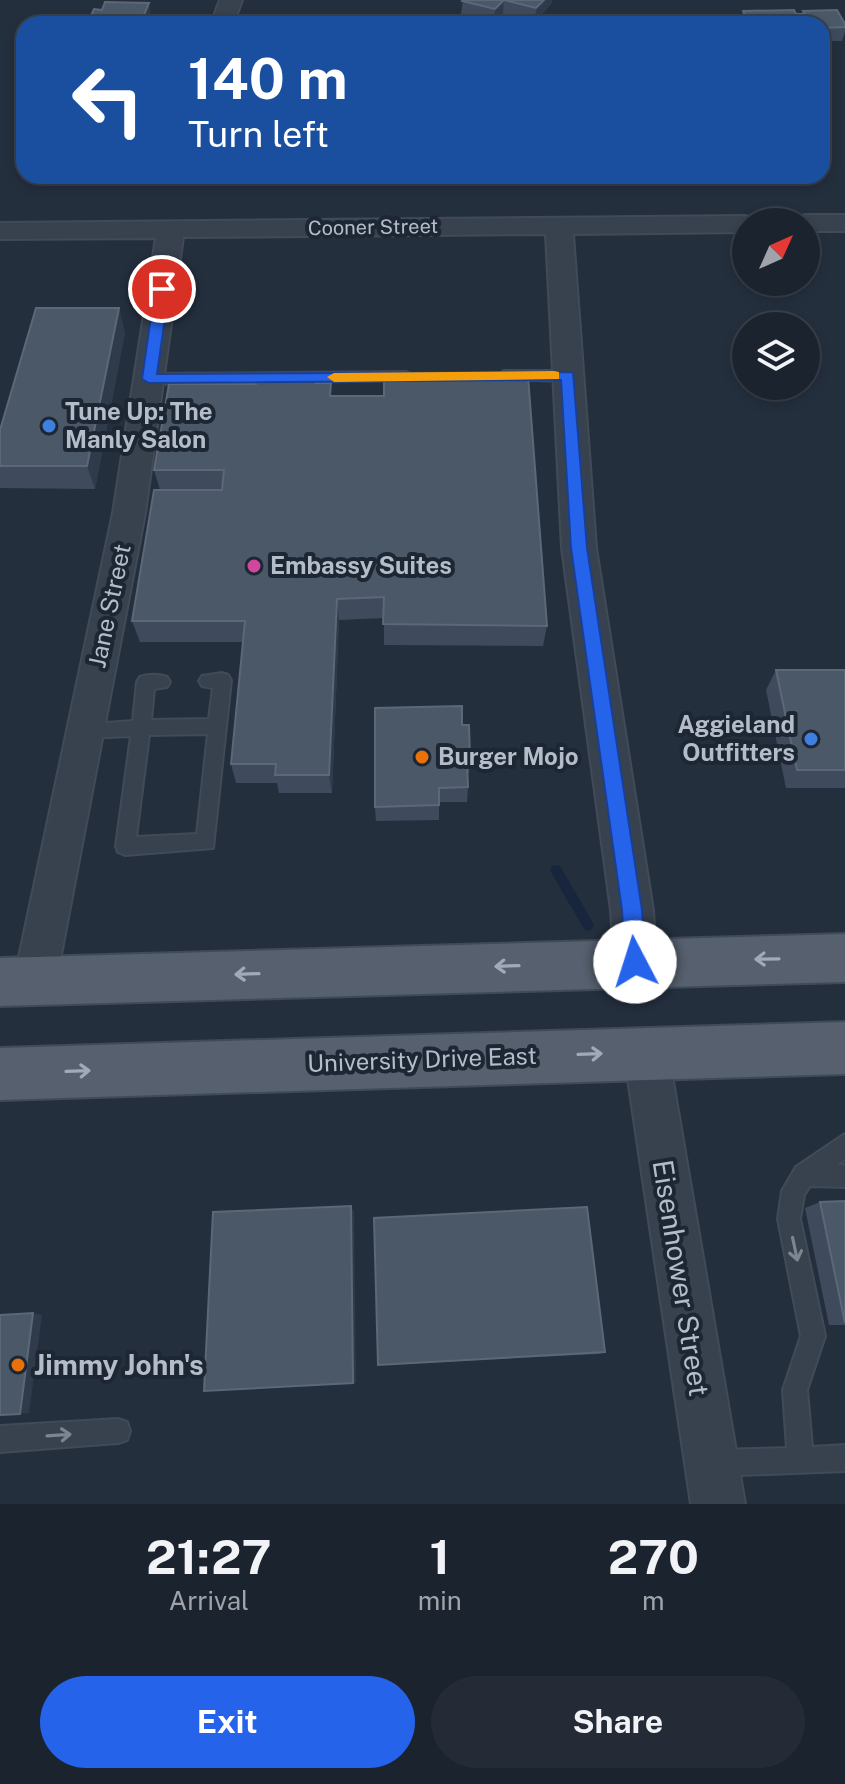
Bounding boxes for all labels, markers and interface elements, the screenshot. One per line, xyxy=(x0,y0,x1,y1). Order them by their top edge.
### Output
text: 140 m xyxy=(188,46,348,112)
icon: left xyxy=(56,48,160,152)
text: Turn left xyxy=(188,113,329,155)
north arrow xyxy=(732,208,820,296)
map controls xyxy=(732,208,820,400)
street label: Cooner Street xyxy=(308,214,438,240)
pin xyxy=(128,255,196,323)
icon: arrive xyxy=(140,267,184,311)
button: layers xyxy=(732,312,820,400)
place label: Tune Up: The Manly Salon xyxy=(65,397,213,453)
marker: Tune Up: The Manly Salon xyxy=(40,417,58,435)
street label: Jane Street xyxy=(82,541,136,670)
place label: Embassy Suites xyxy=(270,551,452,579)
marker: Embassy Suites xyxy=(245,557,263,575)
place label: Aggieland Outfitters xyxy=(677,710,795,766)
marker: Aggieland Outfitters xyxy=(802,730,820,748)
place label: Burger Mojo xyxy=(438,742,579,770)
marker: Burger Mojo xyxy=(413,748,431,766)
position arrow xyxy=(593,920,677,1004)
one-way arrow xyxy=(754,952,781,967)
one-way arrow xyxy=(494,958,521,973)
one-way arrow xyxy=(234,967,261,982)
street label: University Drive East xyxy=(307,1041,537,1077)
one-way arrow xyxy=(576,1047,603,1062)
one-way arrow xyxy=(64,1064,91,1079)
street label: Eisenhower Street xyxy=(647,1157,716,1398)
one-way arrow xyxy=(788,1236,803,1261)
place label: Jimmy John's xyxy=(34,1348,204,1381)
marker: Jimmy John's xyxy=(9,1356,27,1374)
one-way arrow xyxy=(45,1427,72,1442)
text: 21:27 xyxy=(146,1528,272,1585)
text: 1 xyxy=(429,1528,450,1585)
text: 270 xyxy=(608,1528,699,1585)
text: Arrival xyxy=(169,1585,249,1616)
text: min xyxy=(418,1585,462,1616)
text: m xyxy=(642,1585,665,1616)
button: Exit xyxy=(40,1676,415,1768)
button: Share xyxy=(431,1676,805,1768)

